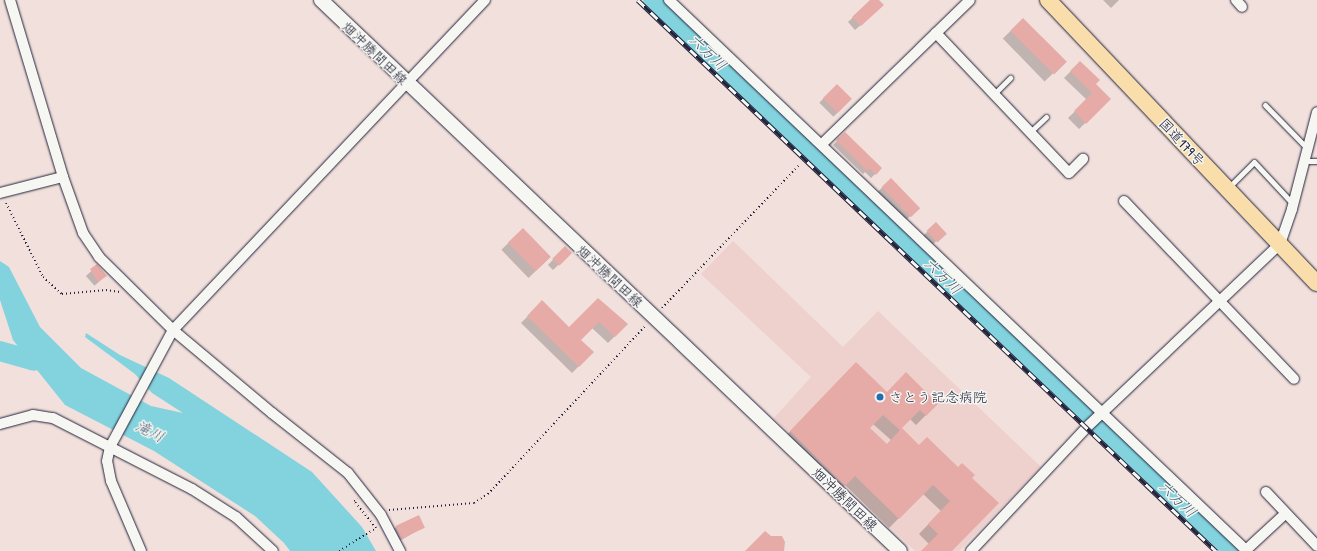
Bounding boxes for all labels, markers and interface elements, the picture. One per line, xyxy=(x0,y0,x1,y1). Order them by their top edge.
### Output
street label: 畑沖勝間田線 xyxy=(339,18,411,88)
water label: 六万川 xyxy=(686,30,730,74)
street label: 国道179号 xyxy=(1156,115,1208,169)
street label: 畑沖勝間田線 xyxy=(574,241,646,311)
water label: 六万川 xyxy=(921,254,965,298)
place label: さとう記念病院 xyxy=(889,389,987,405)
marker: さとう記念病院 xyxy=(874,391,886,403)
water label: 滝川 xyxy=(133,416,167,446)
street label: 畑沖勝間田線 xyxy=(809,464,881,534)
water label: 六万川 xyxy=(1156,477,1200,521)

